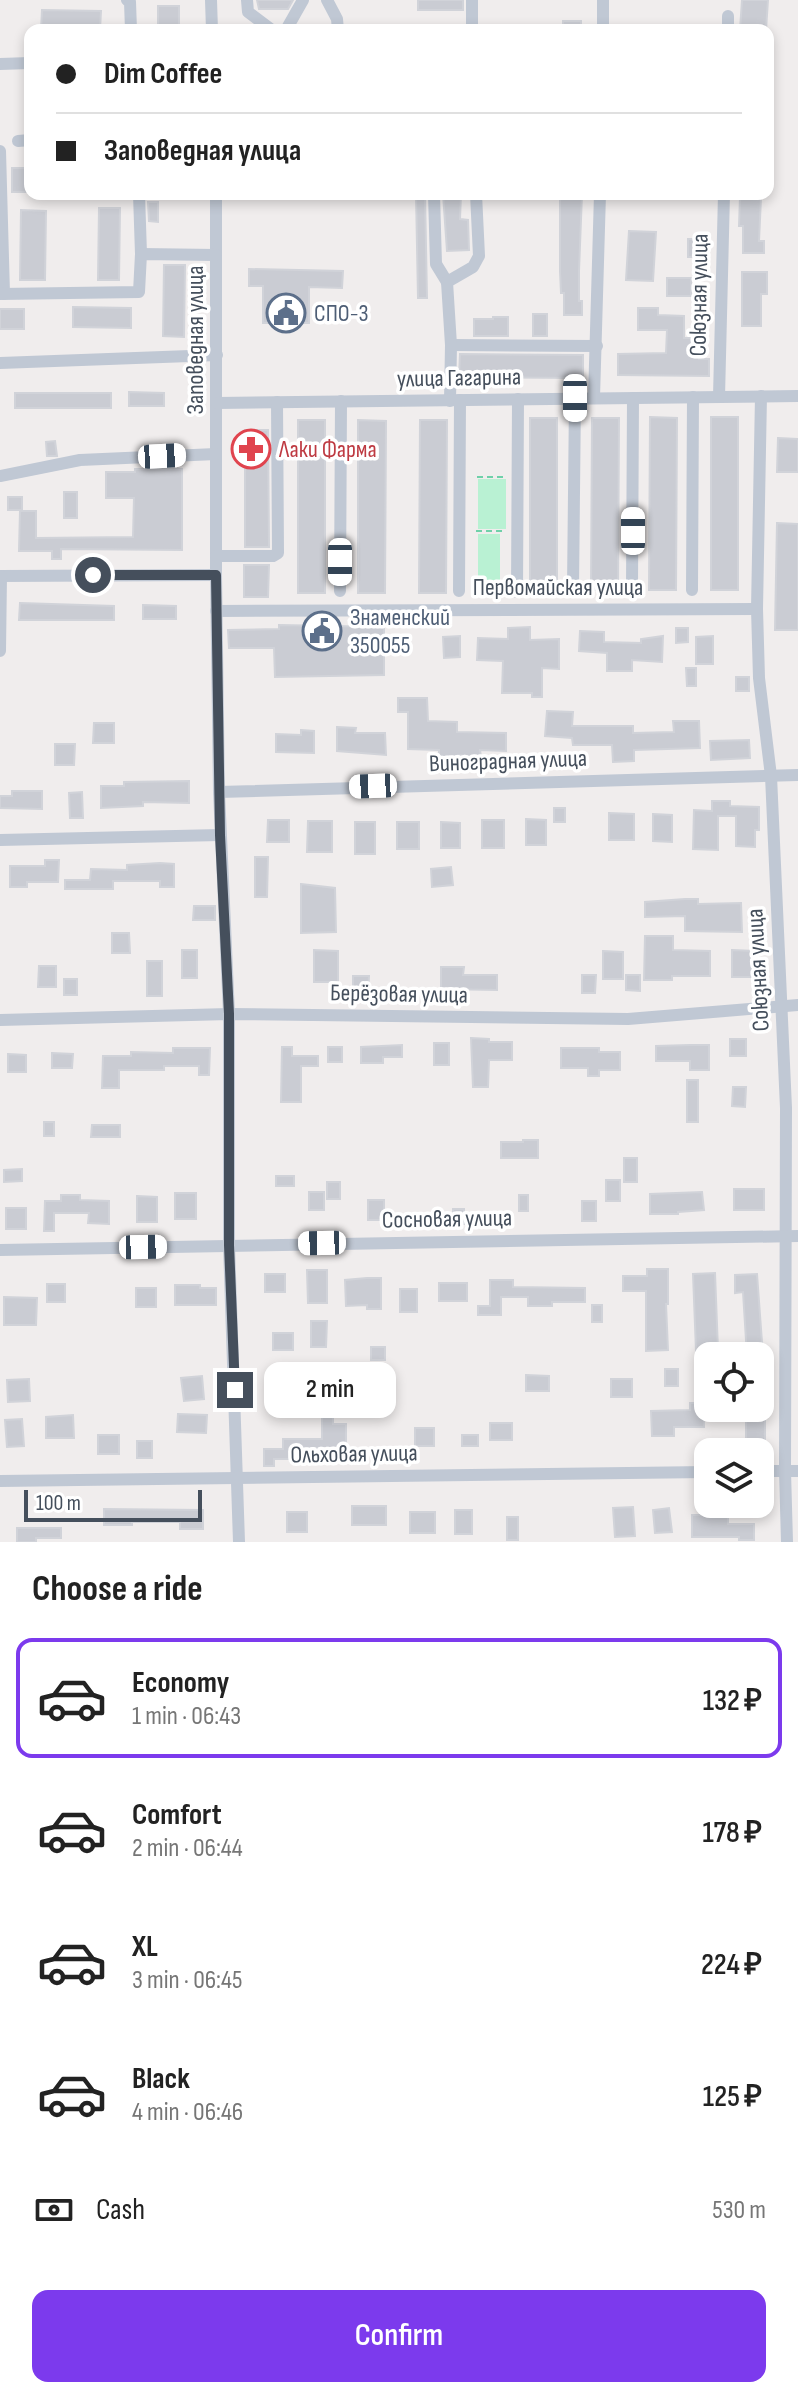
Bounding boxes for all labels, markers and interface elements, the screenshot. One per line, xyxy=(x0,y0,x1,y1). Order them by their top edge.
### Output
text: Dim Coffee xyxy=(104,56,222,92)
text: Заповедная улица xyxy=(104,133,301,169)
street label: Союзная улица xyxy=(683,233,715,357)
street label: Заповедная улица xyxy=(181,266,210,414)
public building icon: СПО-3 xyxy=(265,292,307,334)
place label: СПО-3 xyxy=(314,299,369,328)
street label: улица Гагарина xyxy=(397,362,521,394)
car xyxy=(563,374,587,422)
pharmacy icon: Лаки Фарма xyxy=(230,428,272,470)
place label: Лаки Фарма xyxy=(278,435,377,464)
car xyxy=(137,443,187,469)
car xyxy=(621,507,645,555)
car xyxy=(328,538,352,586)
route start xyxy=(75,557,111,593)
street label: Первомайская улица xyxy=(473,573,643,602)
place label: Знаменский 350055 xyxy=(350,603,450,660)
public building icon: Знаменский 350055 xyxy=(301,610,343,652)
street label: Виноградная улица xyxy=(429,744,587,778)
car xyxy=(349,773,397,799)
street label: Союзная улица xyxy=(740,908,776,1032)
street label: Берёзовая улица xyxy=(330,978,468,1010)
street label: Сосновая улица xyxy=(382,1203,512,1235)
car xyxy=(298,1231,346,1255)
car xyxy=(119,1235,167,1259)
map controls xyxy=(694,1342,774,1518)
button: locate xyxy=(694,1342,774,1422)
callout: 2 min xyxy=(263,1362,395,1418)
route end xyxy=(217,1372,253,1408)
text: 2 min xyxy=(306,1374,354,1405)
street label: Ольховая улица xyxy=(290,1438,418,1470)
button: layers xyxy=(694,1438,774,1518)
scale bar xyxy=(24,1486,202,1522)
text: 100 m xyxy=(36,1490,81,1517)
text: Choose a ride xyxy=(32,1568,203,1611)
icon: car xyxy=(36,1662,108,1734)
text: Economy xyxy=(132,1665,229,1701)
text: 132 ₽ xyxy=(703,1683,762,1719)
text: 1 min · 06:43 xyxy=(132,1701,241,1732)
icon: car xyxy=(36,1794,108,1866)
text: Comfort xyxy=(132,1797,222,1833)
text: 178 ₽ xyxy=(703,1815,762,1851)
text: 2 min · 06:44 xyxy=(132,1833,243,1864)
icon: car xyxy=(36,1926,108,1998)
text: XL xyxy=(132,1929,158,1965)
text: 224 ₽ xyxy=(701,1947,762,1983)
text: 3 min · 06:45 xyxy=(132,1965,242,1996)
icon: car xyxy=(36,2058,108,2130)
text: Black xyxy=(132,2061,190,2097)
text: 125 ₽ xyxy=(703,2079,762,2115)
text: 4 min · 06:46 xyxy=(132,2097,243,2128)
icon: cash xyxy=(32,2188,76,2232)
text: Cash xyxy=(96,2192,145,2228)
text: 530 m xyxy=(712,2195,766,2226)
button: Confirm xyxy=(32,2290,766,2382)

